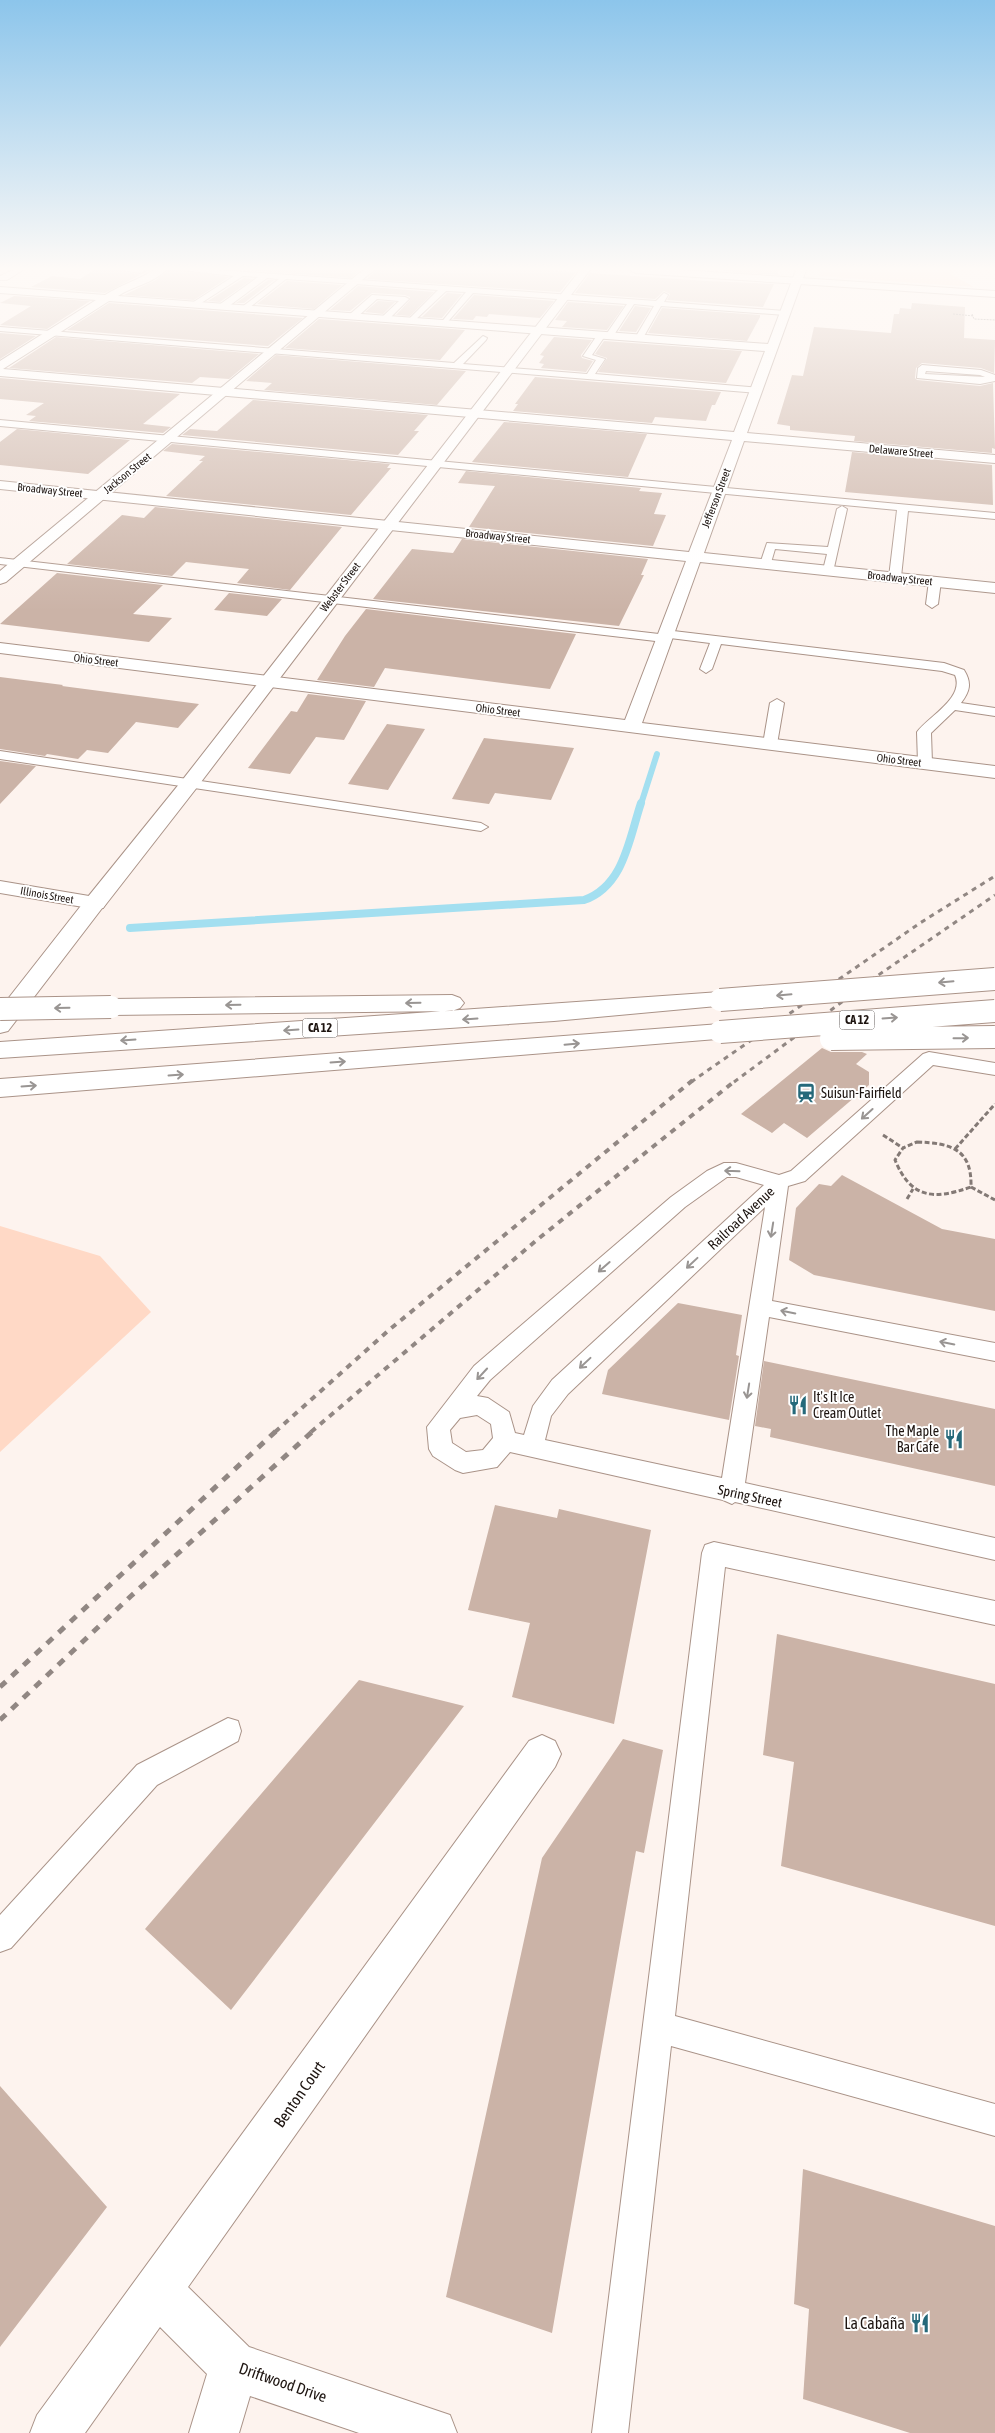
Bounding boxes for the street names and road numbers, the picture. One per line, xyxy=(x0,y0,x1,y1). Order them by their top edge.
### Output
street label: Delaware Street xyxy=(868,442,934,460)
street label: Jackson Street xyxy=(101,450,153,496)
street label: Jefferson Street xyxy=(699,467,733,529)
street label: Broadway Street xyxy=(17,481,83,499)
street label: Broadway Street xyxy=(465,527,531,545)
street label: Webster Street xyxy=(318,560,362,614)
street label: Broadway Street xyxy=(867,569,933,587)
street label: Ohio Street xyxy=(73,651,119,669)
street label: Ohio Street xyxy=(475,701,521,719)
street label: Ohio Street xyxy=(876,751,922,769)
street label: Illinois Street xyxy=(19,884,75,906)
road number: CA 12 xyxy=(840,1010,874,1030)
road number: CA 12 xyxy=(302,1018,338,1038)
street label: Railroad Avenue xyxy=(704,1183,778,1253)
street label: Spring Street xyxy=(716,1481,784,1511)
street label: Benton Court xyxy=(270,2057,328,2130)
street label: Driftwood Drive xyxy=(237,2359,329,2405)

